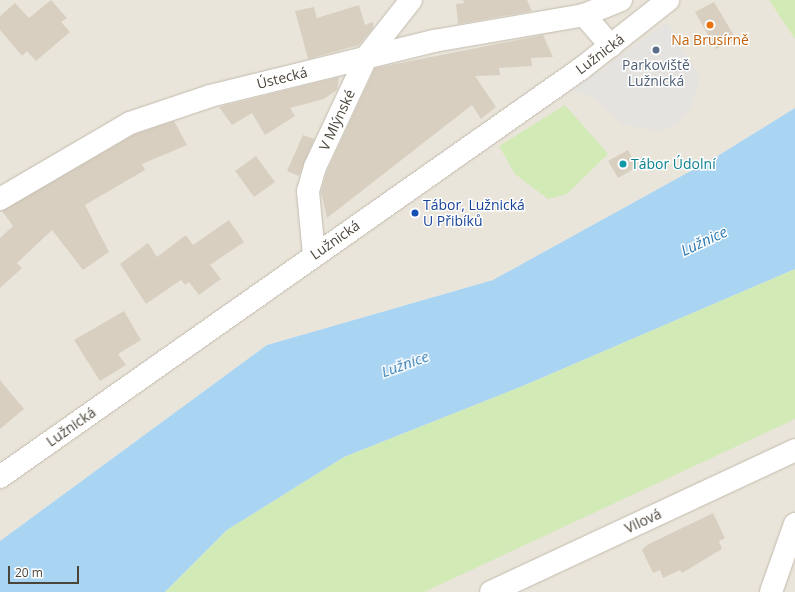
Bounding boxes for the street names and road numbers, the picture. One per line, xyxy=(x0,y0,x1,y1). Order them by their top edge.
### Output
street label: Lužnická xyxy=(572,30,628,78)
street label: Ústecká xyxy=(255,64,309,92)
street label: V Mlýnské xyxy=(316,87,358,153)
street label: Lužnická xyxy=(307,217,363,263)
street label: Lužnická xyxy=(43,404,99,450)
street label: Vilová xyxy=(622,505,664,537)

